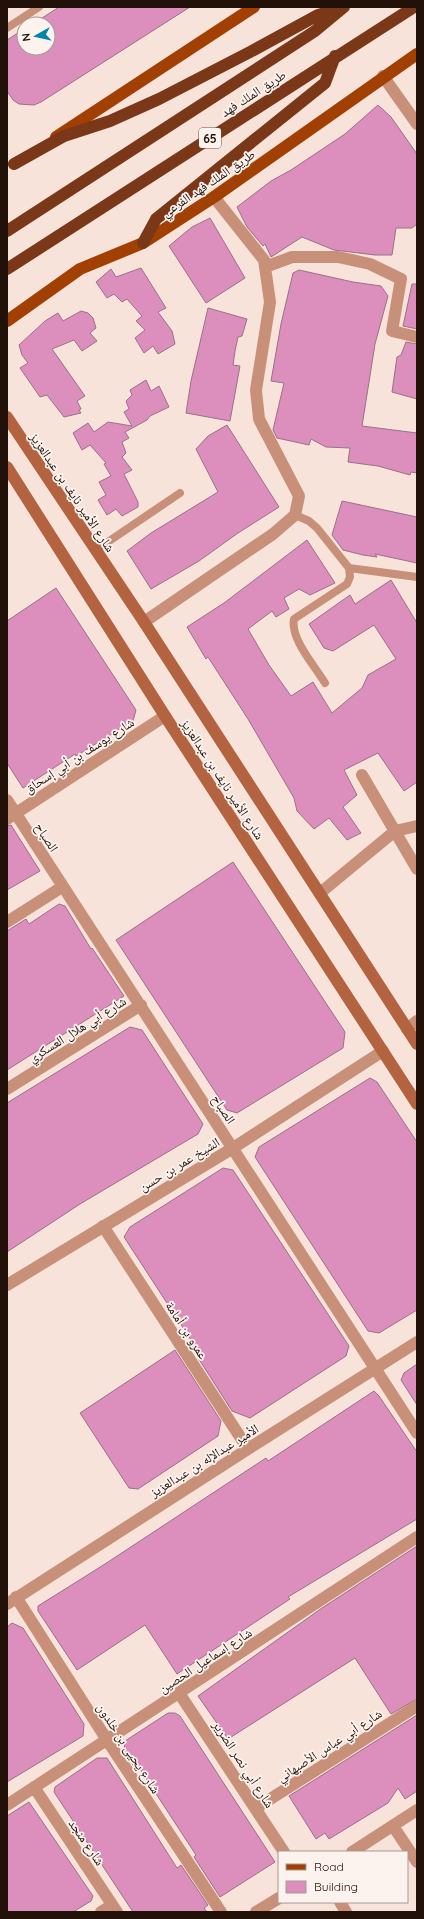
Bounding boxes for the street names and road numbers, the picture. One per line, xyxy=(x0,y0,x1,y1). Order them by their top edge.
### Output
street label: طريق الملك فهد xyxy=(217,66,289,121)
road number: 65 xyxy=(199,128,221,148)
street label: طريق الملك فهد الفرعي xyxy=(158,146,260,223)
street label: شارع الأمير نايف بن عبدالعزيز xyxy=(25,428,119,556)
street label: شارع يوسف بن أبي إسحاق xyxy=(21,714,139,799)
street label: شارع الأمير نايف بن عبدالعزيز xyxy=(176,715,268,843)
street label: الصباح xyxy=(30,820,62,856)
street label: شارع أبي هلال العسكري xyxy=(25,992,131,1068)
street label: الصباح xyxy=(207,1092,239,1128)
street label: الشيخ عمر بن حسن xyxy=(136,1134,223,1196)
street label: عمرو بن أمامة xyxy=(162,1298,212,1363)
street label: الأمير عبدالإله بن عبدالعزيز xyxy=(146,1420,262,1501)
street label: شارع إسماعيل الحصين xyxy=(155,1624,256,1698)
street label: شارع يحيى بن خلدون xyxy=(92,1700,164,1797)
street label: شارع أبي عباس الأصبهاني xyxy=(273,1705,386,1788)
street label: شارع أبي نصر الضرير xyxy=(207,1717,278,1812)
street label: شارع منجد xyxy=(64,1816,108,1869)

